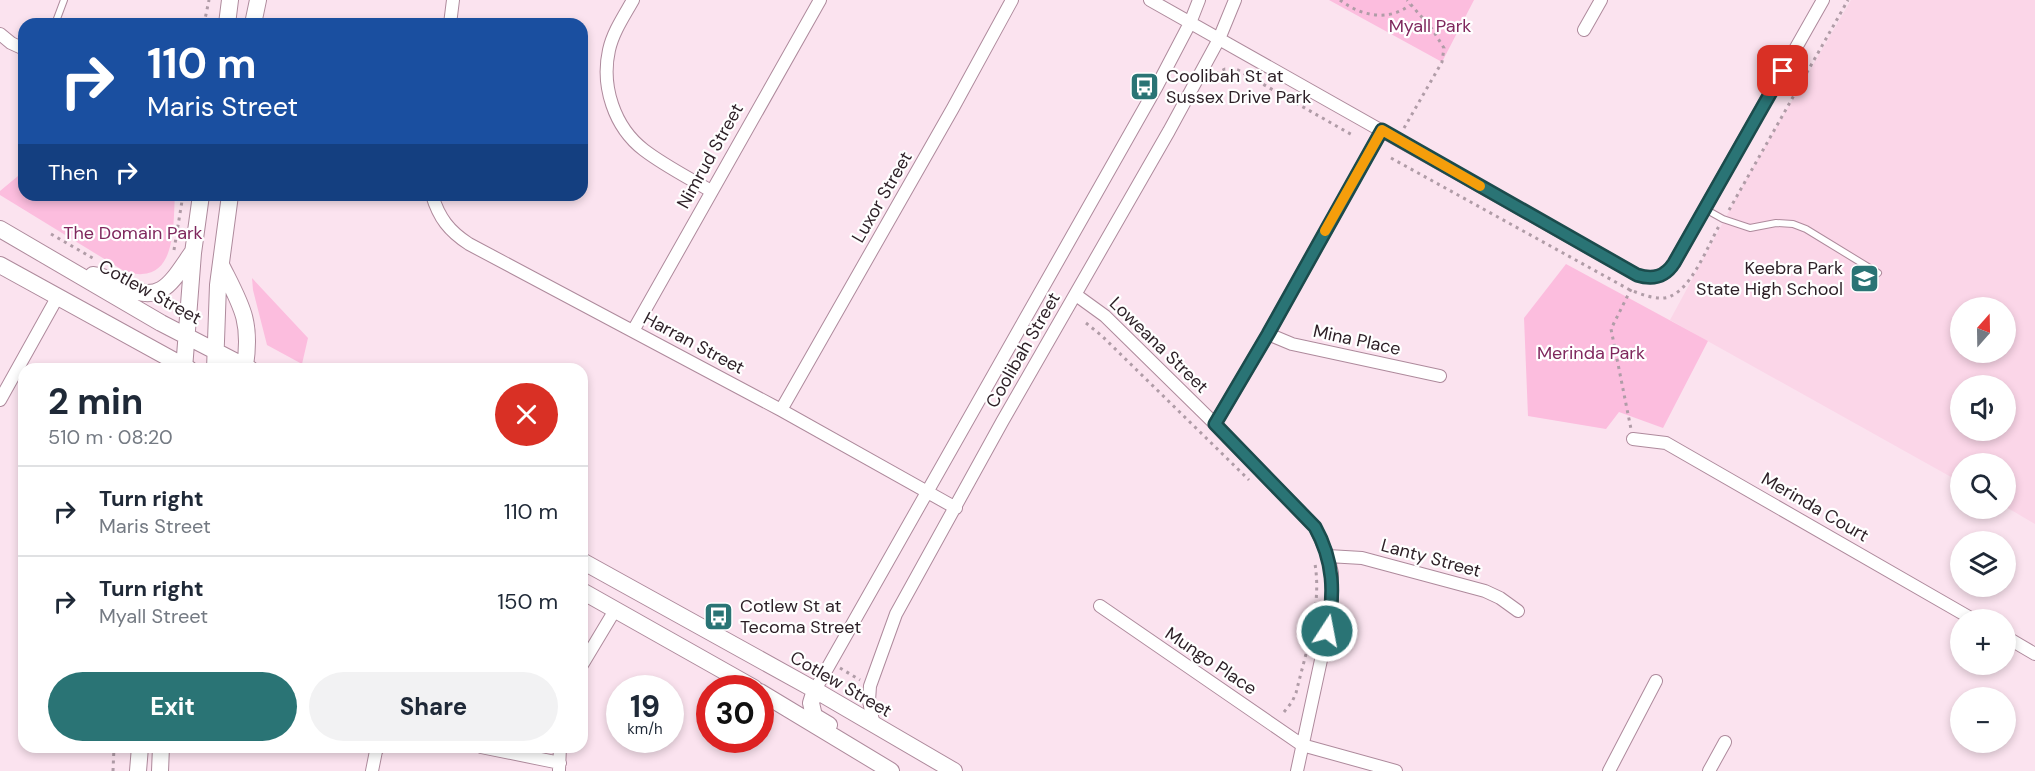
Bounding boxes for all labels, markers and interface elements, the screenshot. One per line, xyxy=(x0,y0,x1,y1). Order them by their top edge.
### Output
park label: Myall Park xyxy=(1389,14,1471,38)
text: 110 m xyxy=(147,36,257,91)
icon: right xyxy=(48,42,126,120)
pin xyxy=(1757,45,1808,96)
icon: arrive xyxy=(1766,54,1799,87)
place label: Coolibah St at Sussex Drive Park xyxy=(1166,64,1311,109)
bus stop icon: Coolibah St at Sussex Drive Park xyxy=(1129,70,1161,102)
text: Maris Street xyxy=(147,89,298,124)
street label: Nimrud Street xyxy=(671,99,749,213)
street label: Luxor Street xyxy=(846,147,918,247)
icon: right xyxy=(110,156,143,189)
text: Then xyxy=(48,158,98,187)
park label: The Domain Park xyxy=(63,221,203,245)
street label: Cotlew Street xyxy=(94,254,206,330)
place label: Keebra Park State High School xyxy=(1696,256,1843,301)
school or university icon: Keebra Park State High School xyxy=(1848,262,1880,294)
street label: Coolibah Street xyxy=(980,288,1066,412)
street label: Loweana Street xyxy=(1104,292,1214,398)
north arrow xyxy=(1950,297,2016,363)
map controls xyxy=(1950,297,2016,753)
street label: Harran Street xyxy=(639,306,749,380)
street label: Mina Place xyxy=(1311,319,1403,361)
park label: Merinda Park xyxy=(1537,341,1645,365)
button: sound xyxy=(1950,375,2016,441)
text: 2 min xyxy=(48,378,143,425)
button: close xyxy=(495,383,558,446)
text: 510 m · 08:20 xyxy=(48,424,173,450)
button: search xyxy=(1950,453,2016,519)
street label: Merinda Court xyxy=(1757,467,1873,547)
text: Turn right xyxy=(99,484,204,513)
icon: right xyxy=(48,495,81,528)
text: 110 m xyxy=(504,497,558,526)
text: Maris Street xyxy=(99,513,211,539)
button: layers xyxy=(1950,531,2016,597)
street label: Lanty Street xyxy=(1378,533,1484,583)
text: Turn right xyxy=(99,574,204,603)
icon: right xyxy=(48,585,81,618)
text: 150 m xyxy=(497,587,558,616)
place label: Cotlew St at Tecoma Street xyxy=(740,594,861,639)
position arrow xyxy=(1295,599,1359,663)
bus stop icon: Cotlew St at Tecoma Street xyxy=(703,600,735,632)
text: Myall Street xyxy=(99,603,208,629)
button: + xyxy=(1950,609,2016,675)
street label: Mungo Place xyxy=(1160,621,1262,701)
street label: Cotlew Street xyxy=(786,645,896,723)
button: Exit xyxy=(48,672,297,741)
button: Share xyxy=(309,672,558,741)
speed limit sign: 30 xyxy=(696,675,774,753)
text: 19 xyxy=(630,687,660,726)
button: − xyxy=(1950,687,2016,753)
text: km/h xyxy=(627,719,663,739)

